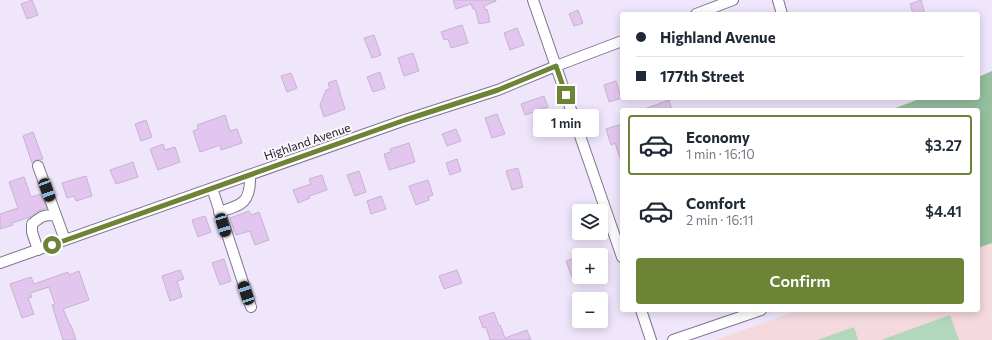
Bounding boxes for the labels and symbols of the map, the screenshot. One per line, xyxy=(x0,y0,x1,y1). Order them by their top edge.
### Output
route end xyxy=(557,86,575,104)
callout: 1 min xyxy=(533,109,599,137)
street label: Highland Avenue xyxy=(262,120,352,162)
car xyxy=(37,177,57,203)
car xyxy=(214,212,232,238)
route start xyxy=(43,236,61,254)
car xyxy=(236,280,256,306)

